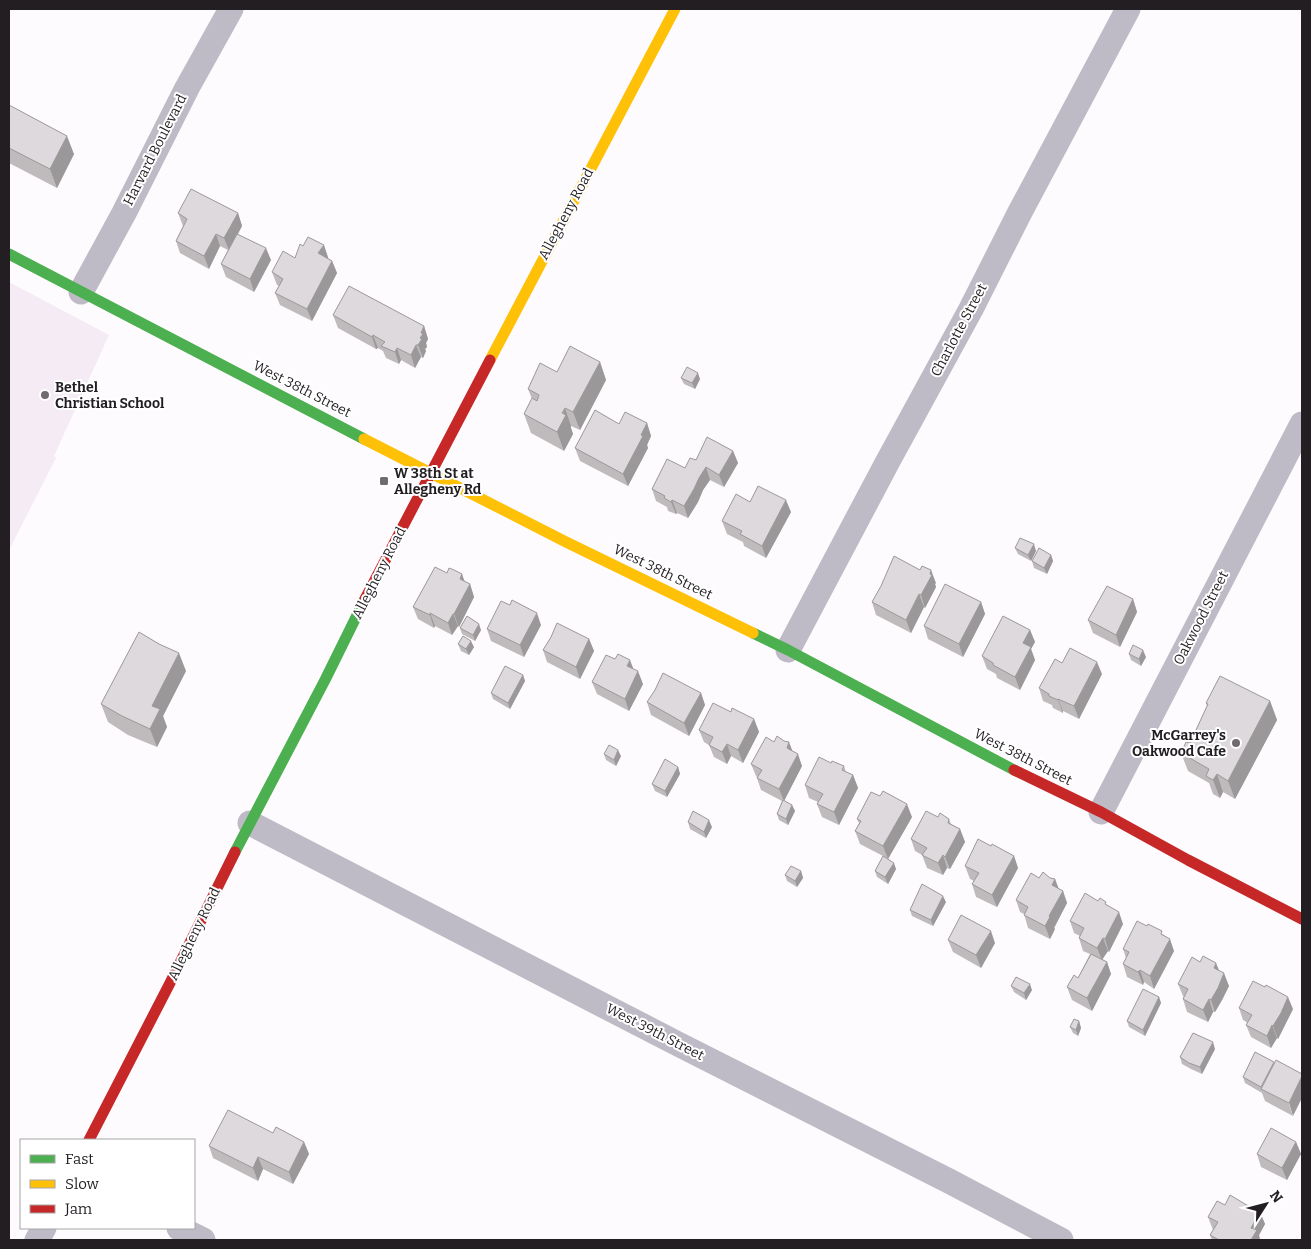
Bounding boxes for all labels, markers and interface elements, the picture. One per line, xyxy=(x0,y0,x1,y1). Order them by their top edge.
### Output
street label: Harvard Boulevard xyxy=(120,92,190,208)
street label: Allegheny Road xyxy=(535,165,597,263)
street label: Charlotte Street xyxy=(927,281,991,379)
street label: West 38th Street xyxy=(250,357,354,421)
place label: Bethel Christian School xyxy=(55,379,165,412)
marker: Bethel Christian School xyxy=(39,389,51,401)
place label: W 38th St at Allegheny Rd xyxy=(394,465,482,498)
marker: W 38th St at Allegheny Rd xyxy=(378,475,390,487)
street label: Allegheny Road xyxy=(348,524,410,622)
street label: West 38th Street xyxy=(611,541,715,603)
street label: Oakwood Street xyxy=(1170,568,1232,668)
street label: West 38th Street xyxy=(971,725,1075,789)
place label: McGarrey's Oakwood Cafe xyxy=(1132,727,1226,760)
marker: McGarrey's Oakwood Cafe xyxy=(1230,737,1242,749)
street label: Allegheny Road xyxy=(164,885,224,983)
street label: West 39th Street xyxy=(603,1000,707,1064)
legend xyxy=(20,1139,195,1229)
text: Fast xyxy=(65,1150,94,1168)
text: Slow xyxy=(65,1175,100,1193)
north arrow xyxy=(1241,1179,1291,1229)
text: N xyxy=(1266,1187,1286,1206)
text: Jam xyxy=(64,1200,93,1218)

